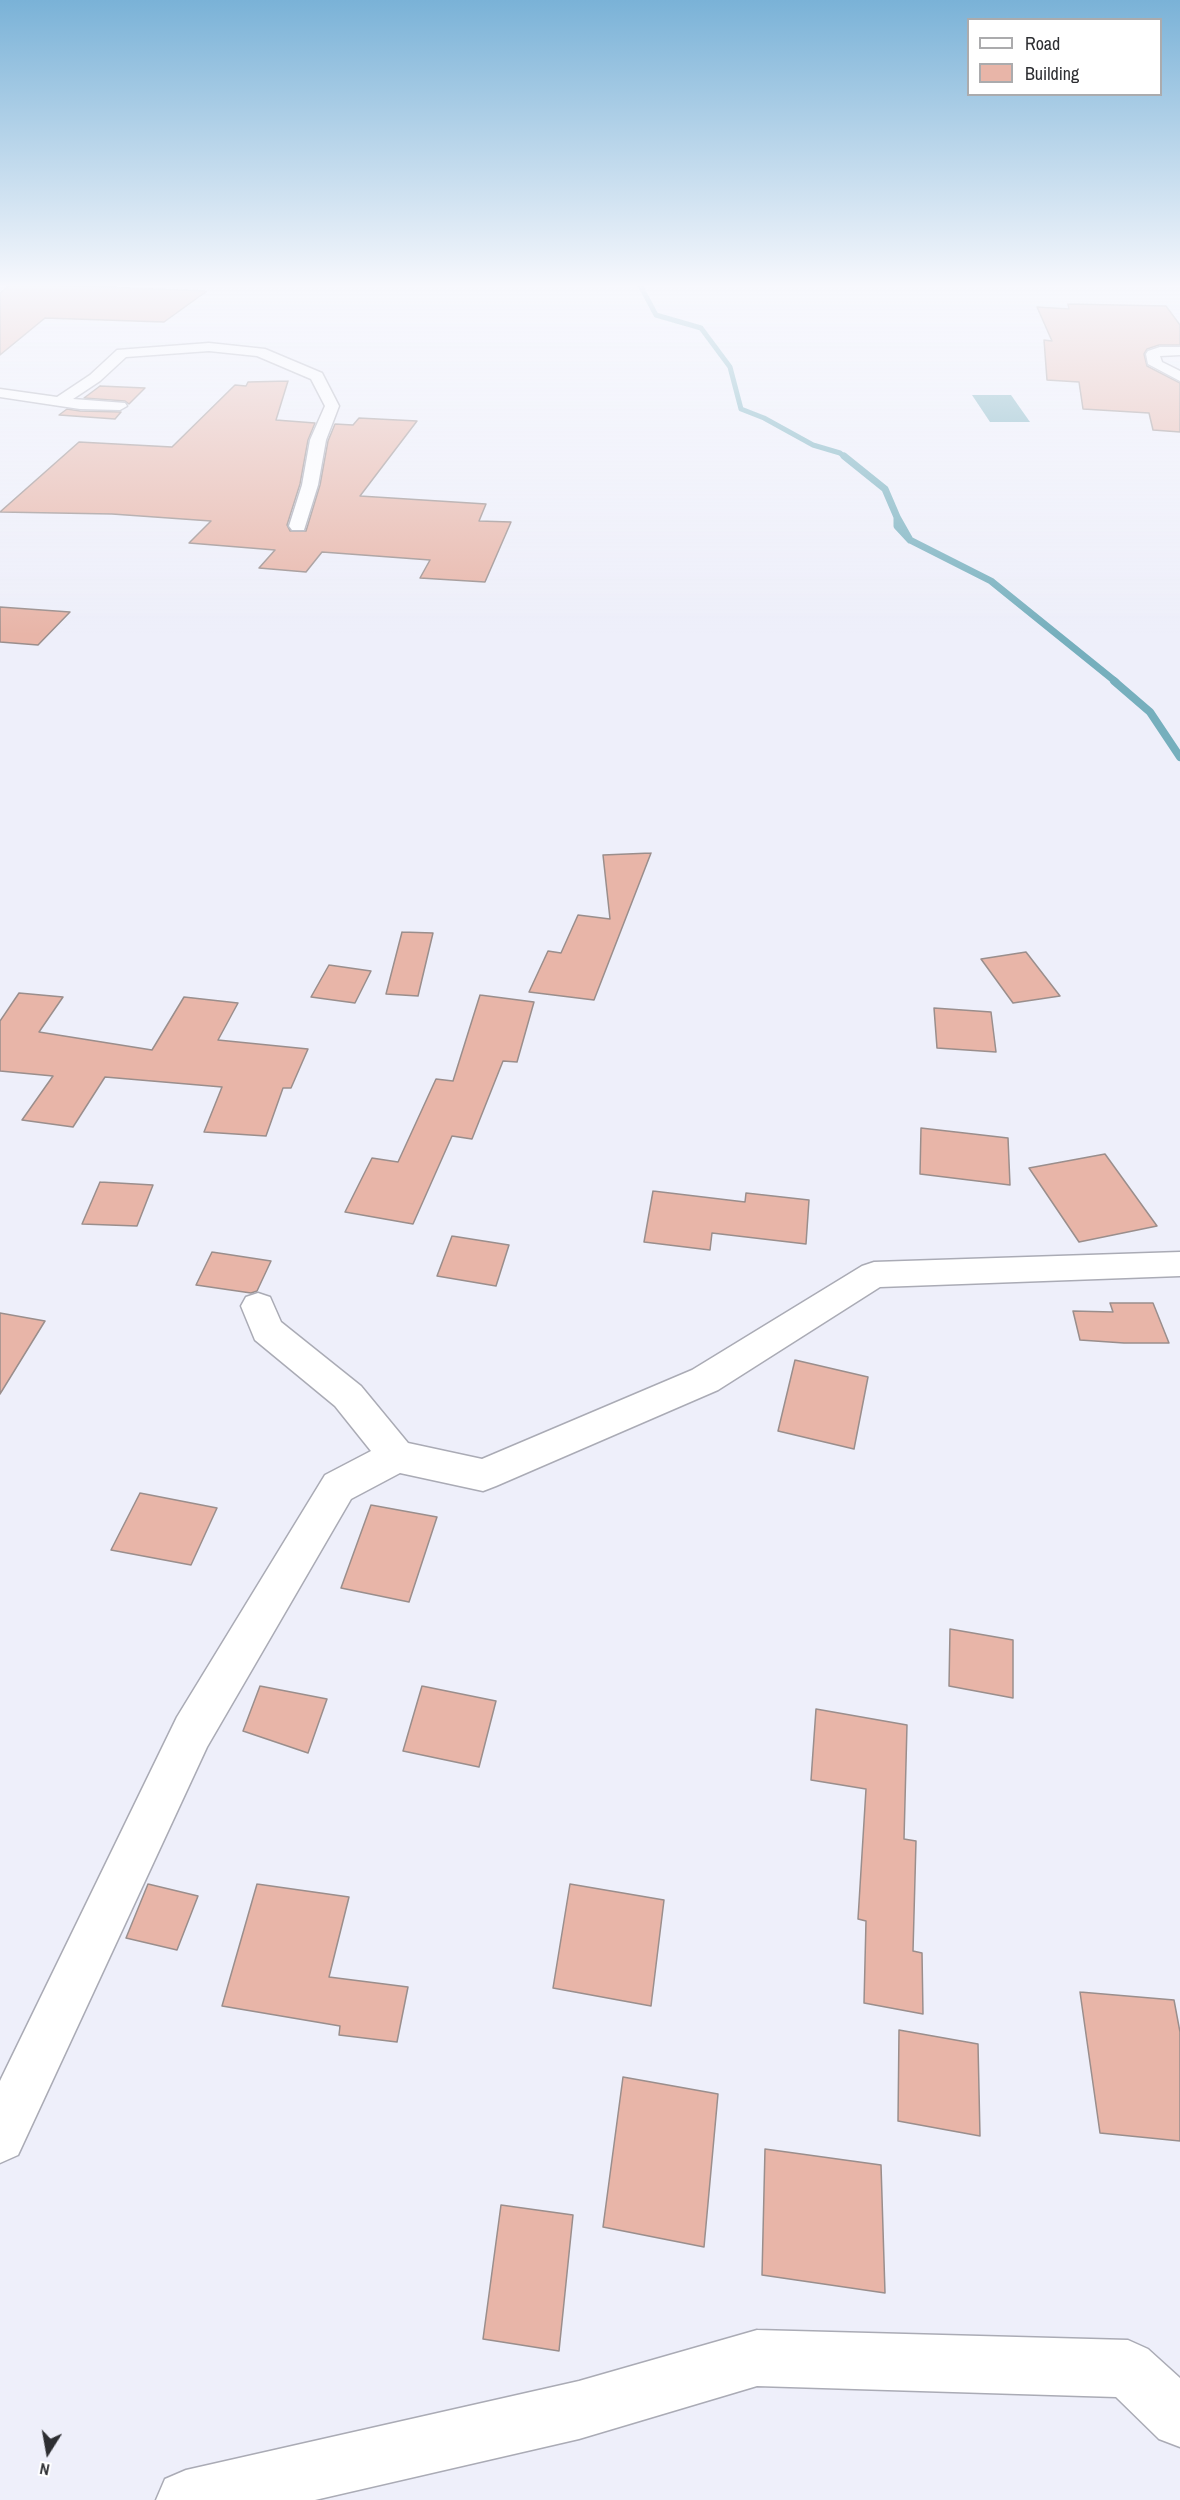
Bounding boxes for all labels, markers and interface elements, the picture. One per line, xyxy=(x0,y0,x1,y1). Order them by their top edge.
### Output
legend xyxy=(967,18,1162,96)
text: Road xyxy=(1025,31,1060,56)
text: Building xyxy=(1025,61,1079,86)
north arrow xyxy=(18,2422,78,2482)
text: N xyxy=(38,2458,51,2481)

